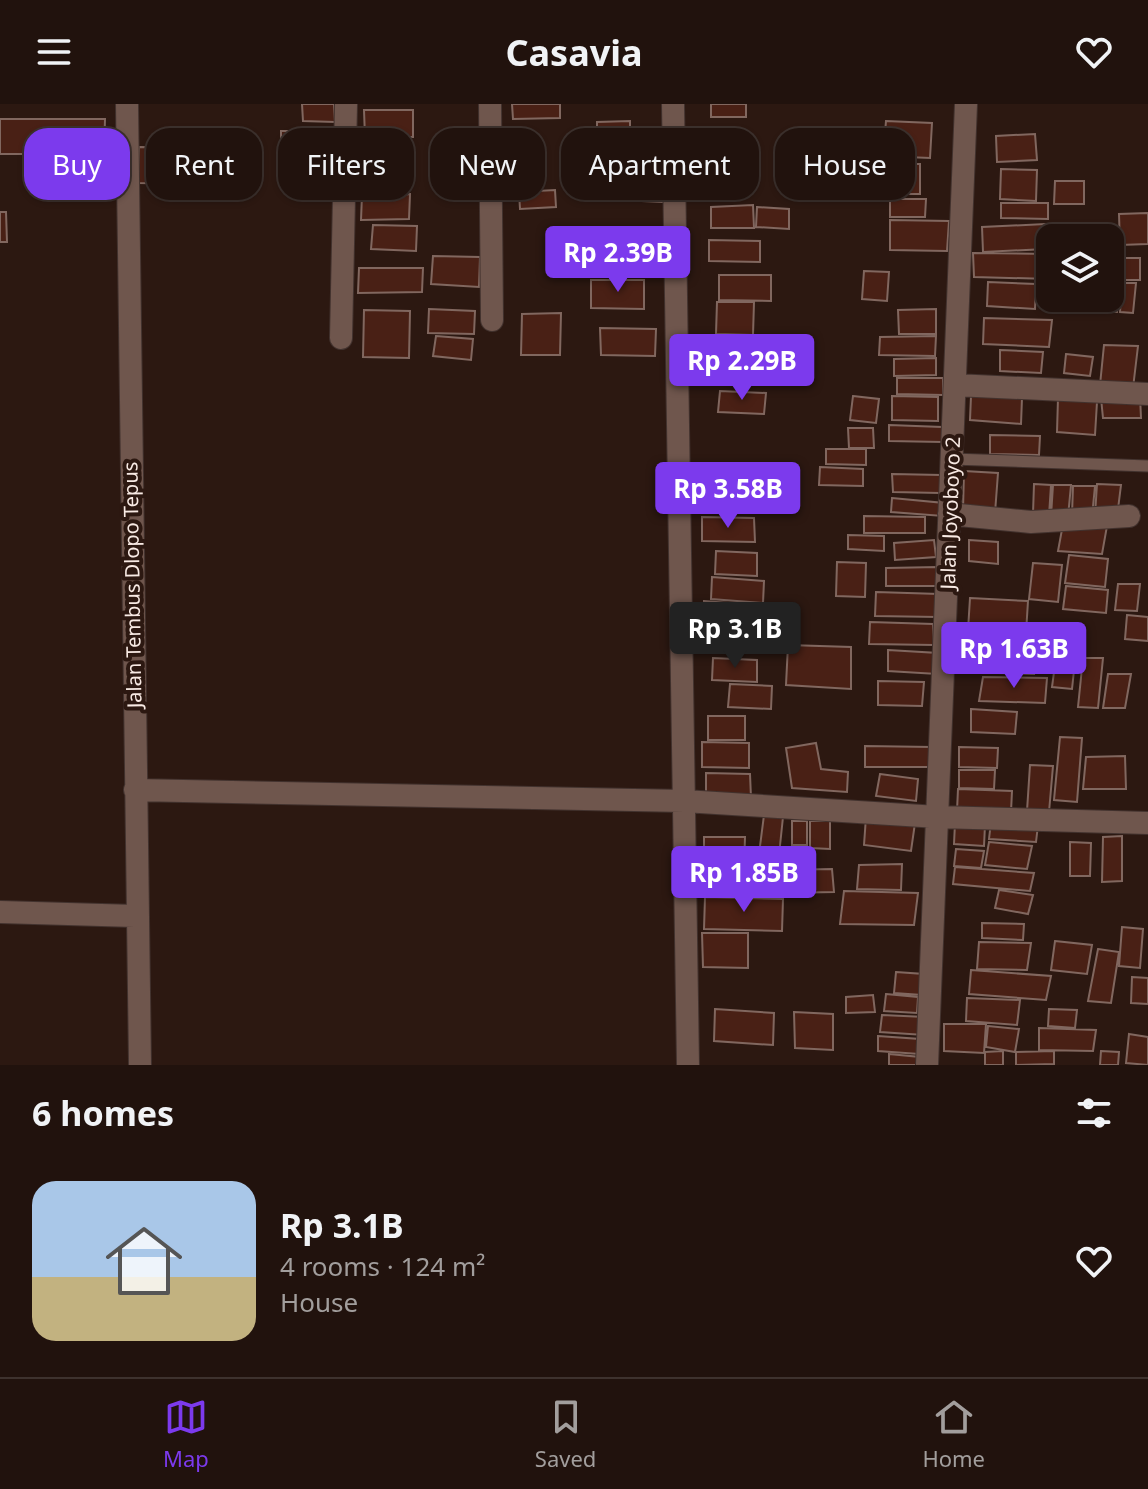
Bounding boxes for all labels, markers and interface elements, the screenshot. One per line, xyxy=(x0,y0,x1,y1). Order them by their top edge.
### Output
text: Casavia xyxy=(505,28,643,77)
icon: menu xyxy=(32,30,76,74)
icon: heart xyxy=(1072,30,1116,74)
chip: Buy xyxy=(24,128,130,200)
chip: Rent xyxy=(146,128,262,200)
chip: Filters xyxy=(278,128,414,200)
chip: New xyxy=(430,128,545,200)
chip: Apartment xyxy=(561,128,759,200)
chip: House xyxy=(775,128,915,200)
map controls xyxy=(1036,224,1124,312)
button: layers xyxy=(1036,224,1124,312)
pin: Rp 2.39B xyxy=(535,226,701,294)
text: Rp 2.39B xyxy=(563,234,673,270)
pin: Rp 2.29B xyxy=(659,334,825,402)
text: Rp 2.29B xyxy=(687,342,797,378)
street label: Jalan Joyoboyo 2 xyxy=(934,436,966,592)
street label: Jalan Tembus Dlopo Tepus xyxy=(116,462,148,710)
pin: Rp 3.58B xyxy=(645,462,811,530)
text: Rp 3.58B xyxy=(673,470,783,506)
pin: Rp 3.1B xyxy=(661,602,809,670)
text: Rp 3.1B xyxy=(688,610,782,646)
pin: Rp 1.63B xyxy=(931,622,1097,690)
text: Rp 1.63B xyxy=(959,630,1069,666)
pin: Rp 1.85B xyxy=(661,846,827,914)
text: Rp 1.85B xyxy=(689,854,799,890)
text: 6 homes xyxy=(32,1090,174,1136)
icon: filters xyxy=(1072,1091,1116,1135)
text: Rp 3.1B xyxy=(280,1202,404,1248)
icon: home xyxy=(96,1213,192,1309)
icon: heart xyxy=(1072,1239,1116,1283)
text: 4 rooms · 124 m² xyxy=(280,1248,485,1284)
text: House xyxy=(280,1284,358,1320)
tab: Map xyxy=(163,1395,209,1473)
tab: Saved xyxy=(535,1395,596,1473)
tab: Home xyxy=(922,1395,985,1473)

